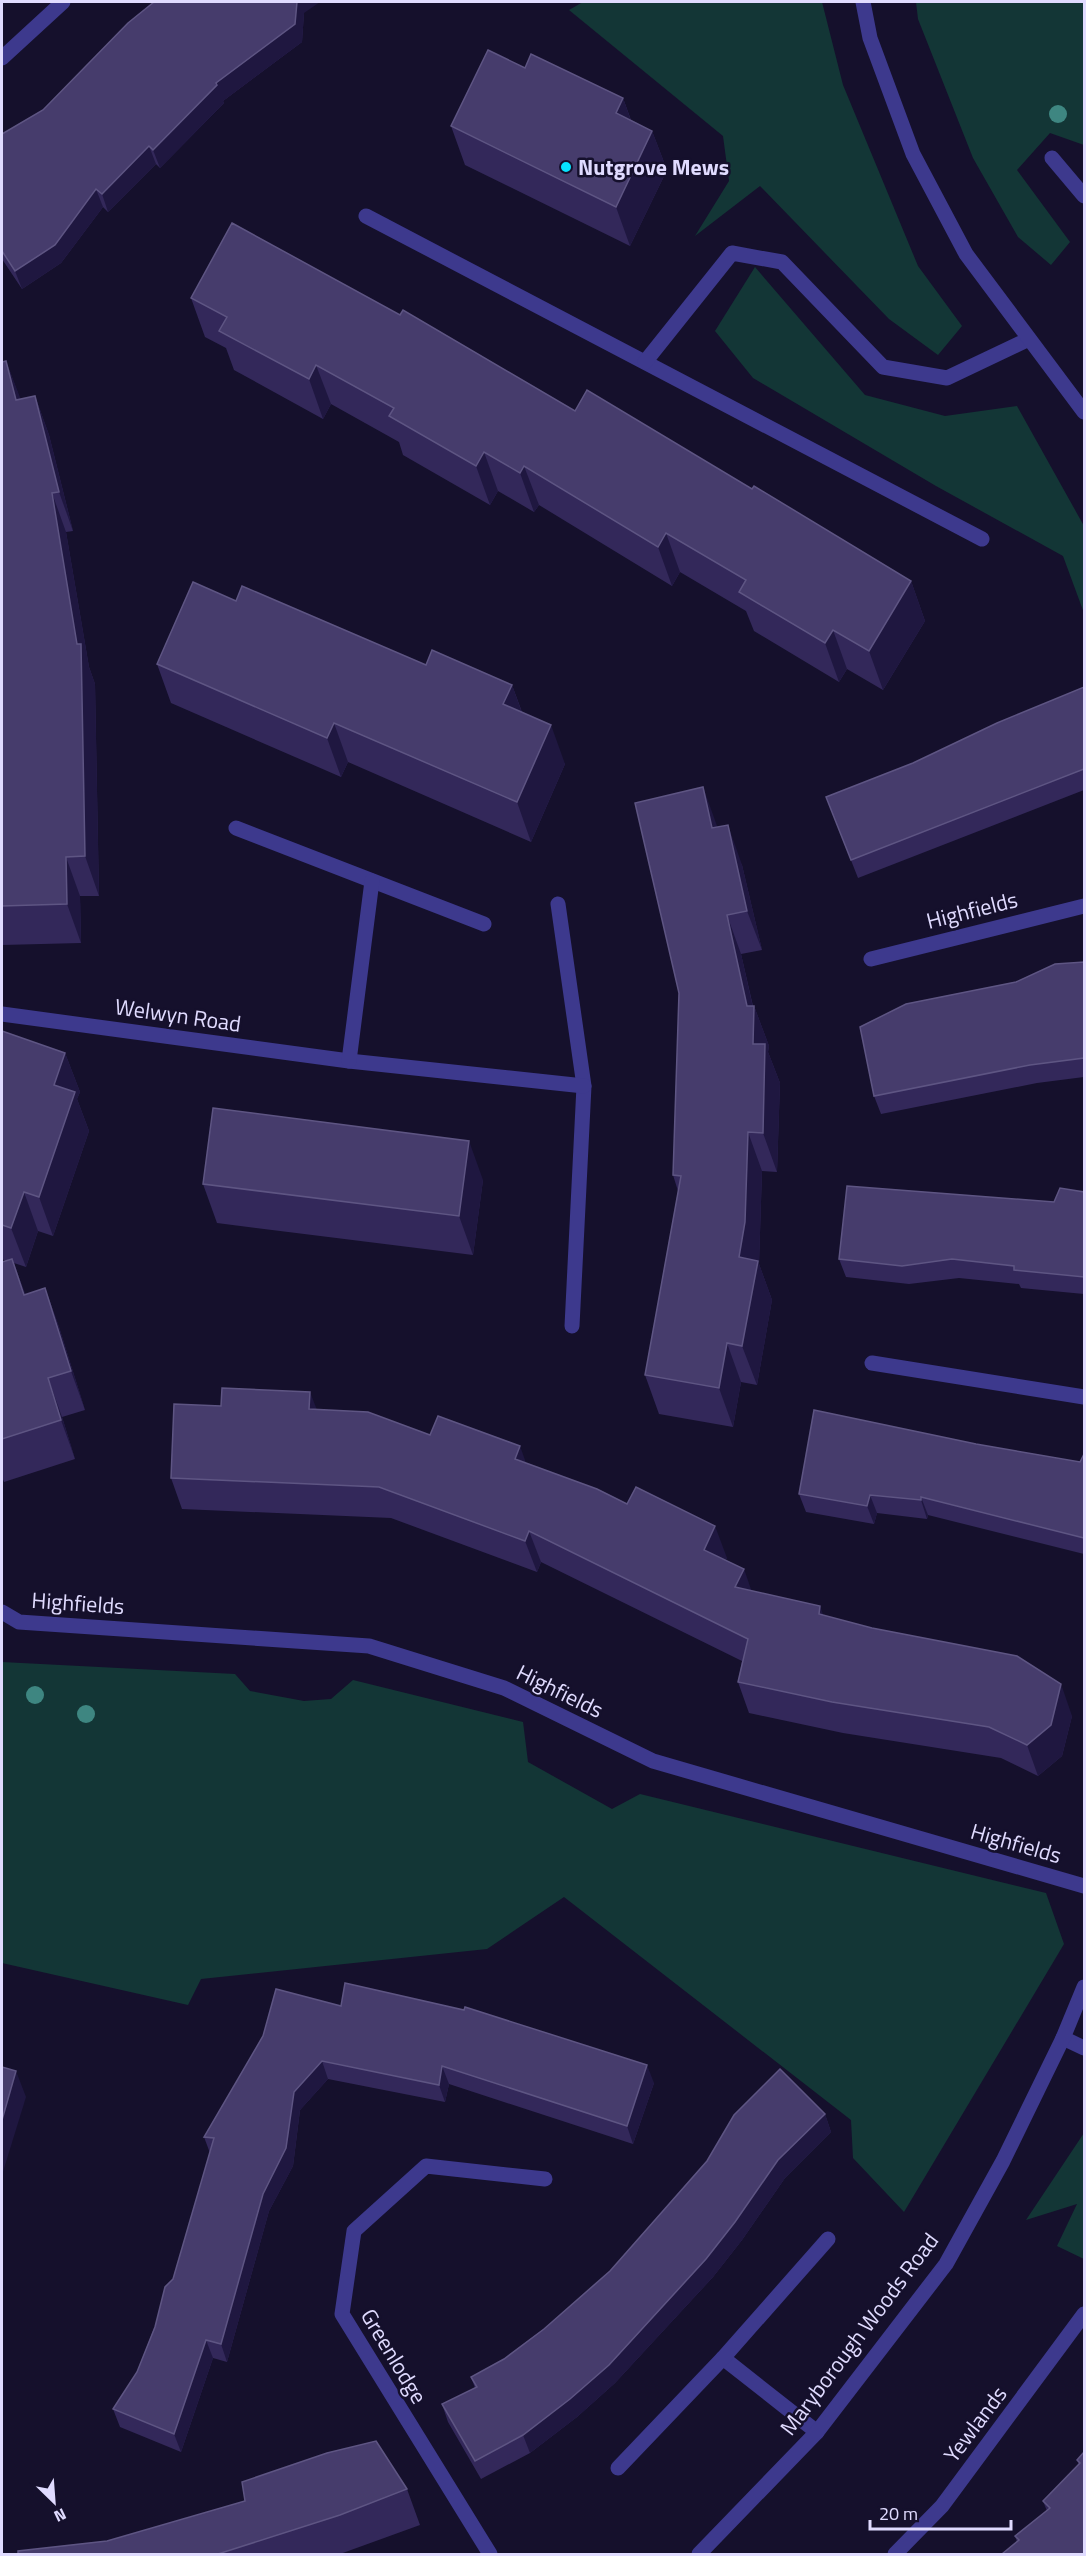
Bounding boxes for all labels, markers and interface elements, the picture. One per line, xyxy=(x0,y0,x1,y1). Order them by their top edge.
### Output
place label: Nutgrove Mews xyxy=(578,150,729,184)
marker: Nutgrove Mews xyxy=(559,160,573,174)
street label: Highfields xyxy=(923,882,1021,938)
street label: Welwyn Road xyxy=(113,989,243,1041)
street label: Highfields xyxy=(30,1583,126,1623)
street label: Highfields xyxy=(511,1655,609,1727)
street label: Highfields xyxy=(967,1814,1065,1872)
street label: Maryborough Woods Road xyxy=(771,2225,947,2443)
street label: Greenlodge xyxy=(352,2302,436,2410)
street label: Yewlands xyxy=(935,2379,1015,2469)
north arrow xyxy=(24,2472,84,2532)
scale bar xyxy=(870,2493,1011,2531)
text: 20 m xyxy=(879,2500,918,2527)
text: N xyxy=(50,2502,70,2529)

